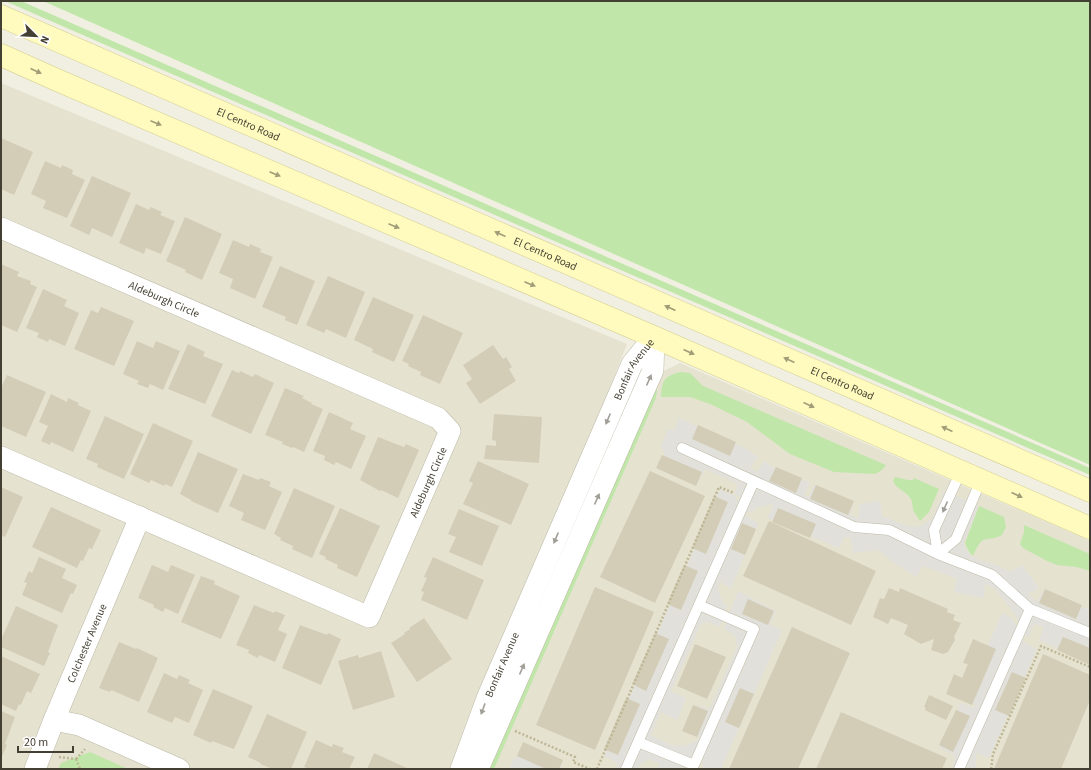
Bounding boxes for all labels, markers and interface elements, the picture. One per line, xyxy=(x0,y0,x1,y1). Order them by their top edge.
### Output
north arrow xyxy=(16,16,56,56)
text: N xyxy=(36,33,53,46)
one-way arrow xyxy=(31,68,42,74)
street label: El Centro Road xyxy=(214,104,282,145)
one-way arrow xyxy=(150,120,161,126)
one-way arrow xyxy=(269,171,281,177)
one-way arrow xyxy=(389,223,401,229)
one-way arrow xyxy=(494,231,505,237)
street label: El Centro Road xyxy=(511,234,579,274)
street label: Aldeburgh Circle xyxy=(126,277,202,322)
one-way arrow xyxy=(524,281,536,287)
one-way arrow xyxy=(664,305,676,311)
street label: Bonfair Avenue xyxy=(610,335,658,403)
one-way arrow xyxy=(684,350,696,356)
one-way arrow xyxy=(784,357,795,363)
street label: El Centro Road xyxy=(808,363,876,404)
one-way arrow xyxy=(646,374,652,386)
one-way arrow xyxy=(803,402,815,408)
one-way arrow xyxy=(605,414,611,425)
one-way arrow xyxy=(941,426,952,432)
street label: Aldeburgh Circle xyxy=(406,444,451,520)
one-way arrow xyxy=(594,493,600,505)
one-way arrow xyxy=(1011,493,1023,499)
one-way arrow xyxy=(941,501,947,513)
one-way arrow xyxy=(553,533,559,544)
street label: Colchester Avenue xyxy=(64,601,111,685)
street label: Bonfair Avenue xyxy=(481,629,523,700)
one-way arrow xyxy=(519,664,525,675)
one-way arrow xyxy=(479,704,485,716)
scale bar xyxy=(18,728,73,754)
text: 20 m xyxy=(24,734,48,751)

